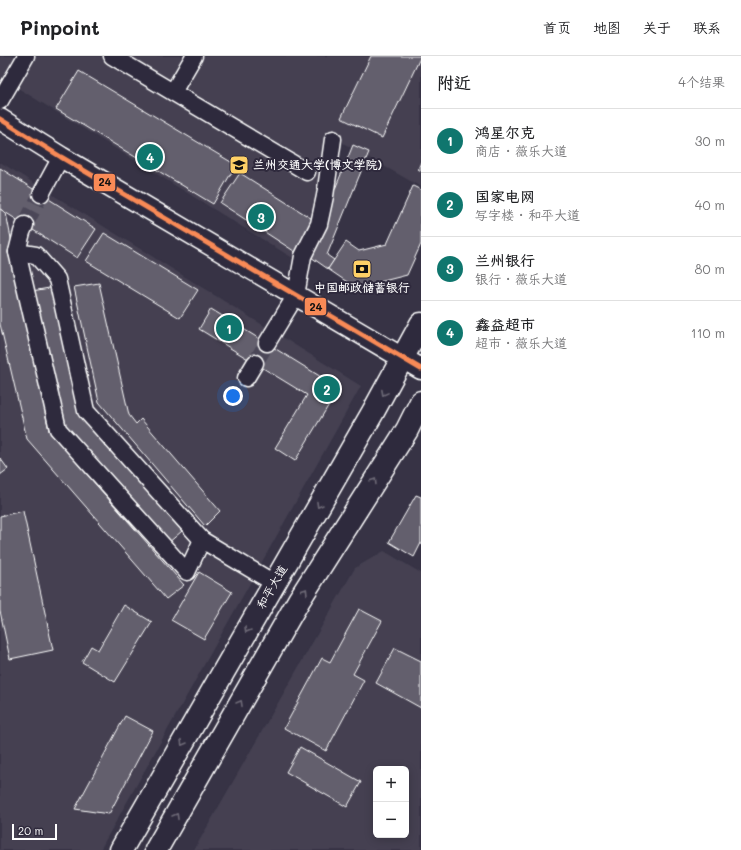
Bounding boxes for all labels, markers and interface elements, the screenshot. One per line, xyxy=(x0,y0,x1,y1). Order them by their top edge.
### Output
text: Pinpoint xyxy=(20,15,100,40)
text: 首页 xyxy=(543,18,571,37)
text: 地图 xyxy=(593,18,621,37)
text: 关于 xyxy=(643,18,671,37)
text: 联系 xyxy=(693,18,721,37)
text: 附近 xyxy=(437,71,471,93)
text: 4个结果 xyxy=(678,73,725,90)
text: 鸿星尔克 xyxy=(475,122,535,142)
text: 1 xyxy=(447,132,453,149)
text: 30 m xyxy=(695,132,725,149)
pin: 4 xyxy=(137,142,163,172)
text: 商店 · 薇乐大道 xyxy=(475,142,567,159)
school or university icon: 兰州交通大学(博文学院) xyxy=(228,154,250,176)
place label: 兰州交通大学(博文学院) xyxy=(253,156,382,172)
line badge: 24 xyxy=(93,173,116,192)
text: 24 xyxy=(98,174,112,189)
text: 国家电网 xyxy=(475,186,535,206)
text: 2 xyxy=(446,196,454,213)
text: 40 m xyxy=(695,196,725,213)
pin: 3 xyxy=(248,202,274,232)
text: 写字楼 · 和平大道 xyxy=(475,206,580,223)
text: 兰州银行 xyxy=(475,250,535,270)
bank icon: 中国邮政储蓄银行 xyxy=(351,258,373,280)
text: 3 xyxy=(446,260,454,277)
text: 80 m xyxy=(695,260,725,277)
text: 银行 · 薇乐大道 xyxy=(475,270,567,287)
place label: 中国邮政储蓄银行 xyxy=(314,279,410,295)
line badge: 24 xyxy=(304,297,327,316)
text: 24 xyxy=(309,299,323,314)
pin: 1 xyxy=(216,313,242,343)
text: 鑫益超市 xyxy=(475,314,535,334)
text: 4 xyxy=(446,324,454,341)
text: 110 m xyxy=(691,324,725,341)
text: 超市 · 薇乐大道 xyxy=(475,334,567,351)
pin: 2 xyxy=(314,374,340,404)
your location xyxy=(223,386,243,406)
one-way arrow xyxy=(381,388,389,396)
one-way arrow xyxy=(370,478,377,485)
one-way arrow xyxy=(317,501,324,508)
street label: 和平大道 xyxy=(252,562,290,611)
one-way arrow xyxy=(300,588,308,595)
one-way arrow xyxy=(245,626,252,633)
one-way arrow xyxy=(236,700,243,707)
one-way arrow xyxy=(180,739,187,746)
map controls xyxy=(373,766,409,838)
button: + xyxy=(373,766,409,802)
button: − xyxy=(373,802,409,838)
one-way arrow xyxy=(171,813,178,820)
scale bar xyxy=(12,822,57,841)
text: 20 m xyxy=(18,823,43,838)

